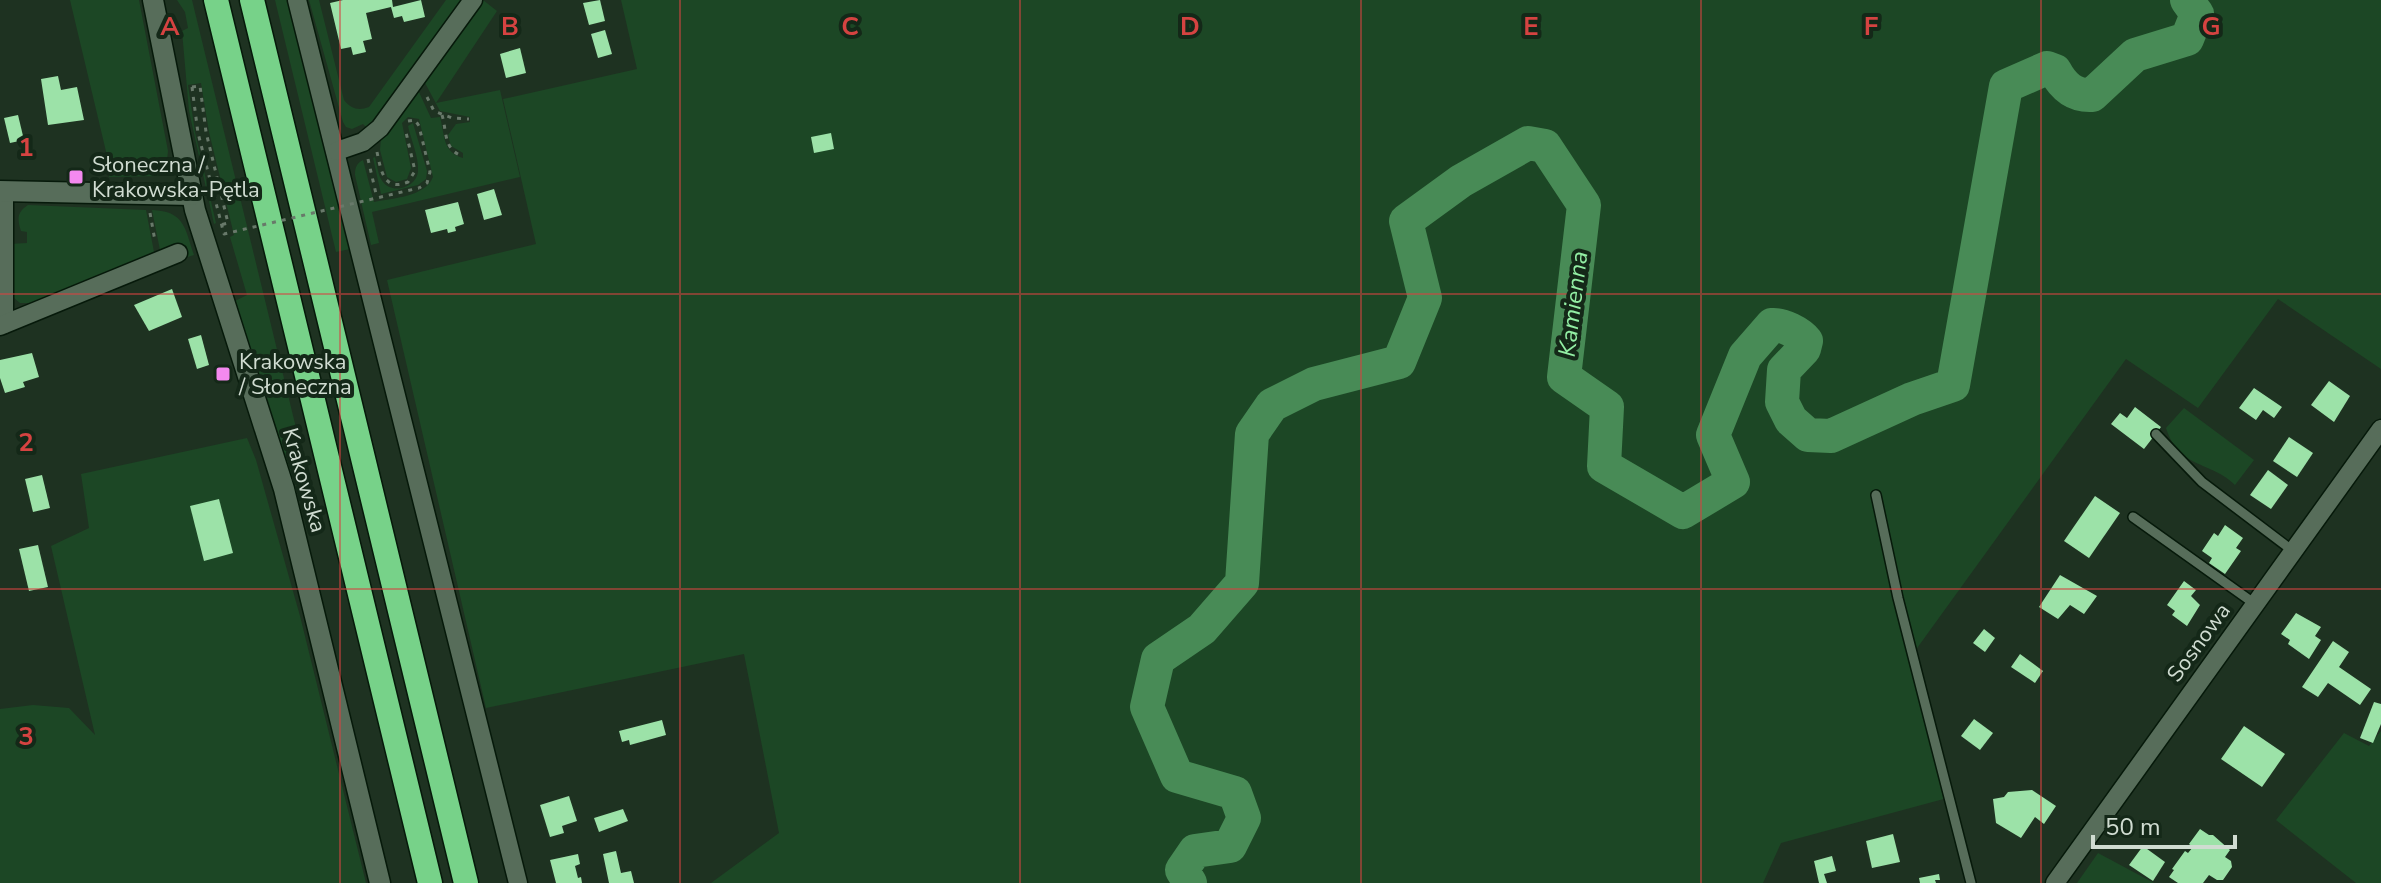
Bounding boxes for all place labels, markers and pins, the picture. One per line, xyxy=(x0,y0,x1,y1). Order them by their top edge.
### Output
place label: Słoneczna / Krakowska-Pętla xyxy=(92,150,260,205)
marker: Słoneczna / Krakowska-Pętla xyxy=(67,168,85,186)
place label: Krakowska / Słoneczna xyxy=(238,347,352,402)
marker: Krakowska / Słoneczna xyxy=(214,365,232,383)

